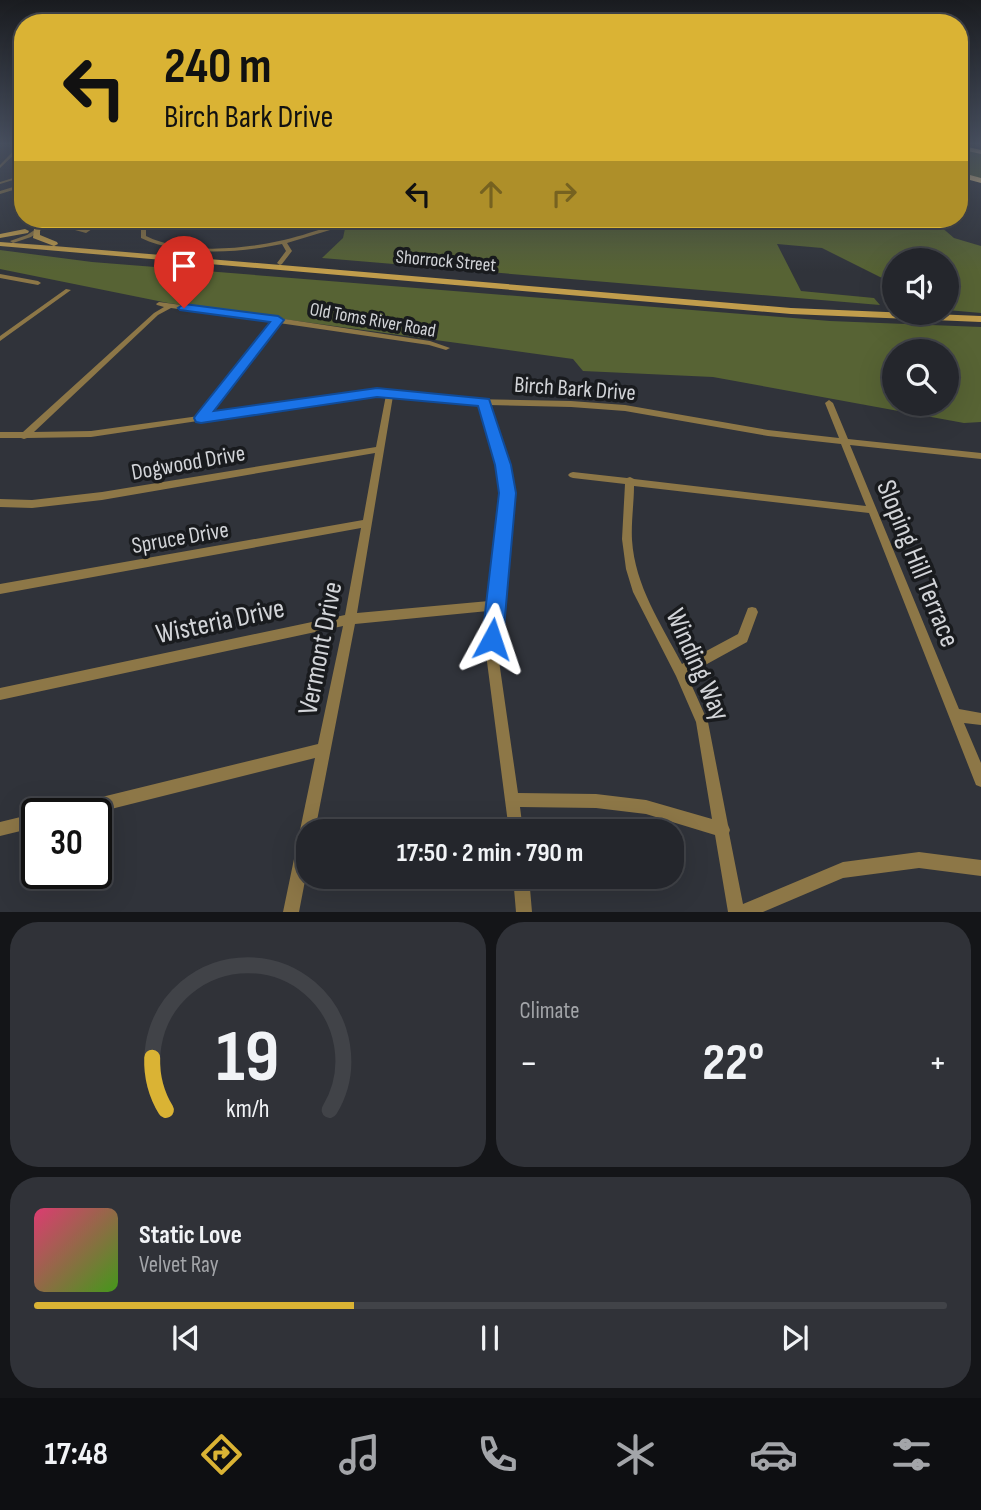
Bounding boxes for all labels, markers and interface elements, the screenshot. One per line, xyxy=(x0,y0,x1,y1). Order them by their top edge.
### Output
text: 240 m xyxy=(164,38,272,97)
icon: left xyxy=(49,42,140,133)
text: Birch Bark Drive xyxy=(164,98,333,137)
icon: left xyxy=(399,175,437,213)
icon: ahead xyxy=(472,175,510,213)
icon: right xyxy=(545,175,583,213)
pin xyxy=(154,236,214,308)
street label: Shorrock Street xyxy=(395,246,497,277)
icon: arrive xyxy=(165,247,203,285)
map controls xyxy=(882,248,959,416)
button: sound xyxy=(882,248,959,325)
street label: Old Toms River Road xyxy=(308,298,438,343)
button: search xyxy=(882,339,959,416)
street label: Birch Bark Drive xyxy=(513,371,637,407)
street label: Dogwood Drive xyxy=(129,439,247,487)
street label: Sloping Hill Terrace xyxy=(869,475,966,652)
street label: Spruce Drive xyxy=(130,516,231,560)
street label: Vermont Drive xyxy=(291,579,350,718)
street label: Wisteria Drive xyxy=(153,592,288,651)
position arrow xyxy=(455,602,529,676)
street label: Winding Way xyxy=(658,604,737,726)
speed limit sign: 30 xyxy=(21,798,112,889)
text: 17:50 · 2 min · 790 m xyxy=(397,838,583,869)
text: Climate xyxy=(520,997,579,1025)
text: 19 xyxy=(216,1015,279,1103)
text: 22° xyxy=(702,1032,764,1095)
text: − xyxy=(520,1041,538,1086)
text: + xyxy=(928,1041,947,1086)
text: km/h xyxy=(226,1094,269,1125)
text: Static Love xyxy=(139,1220,242,1251)
text: Velvet Ray xyxy=(139,1251,219,1279)
icon: previous xyxy=(167,1319,205,1357)
icon: pause xyxy=(471,1319,509,1357)
icon: next xyxy=(776,1319,814,1357)
icon: directions xyxy=(197,1430,246,1479)
icon: music xyxy=(335,1430,384,1479)
icon: phone xyxy=(473,1430,522,1479)
icon: climate xyxy=(611,1430,660,1479)
icon: car xyxy=(749,1430,798,1479)
icon: filters xyxy=(887,1430,936,1479)
text: 17:48 xyxy=(45,1435,108,1474)

